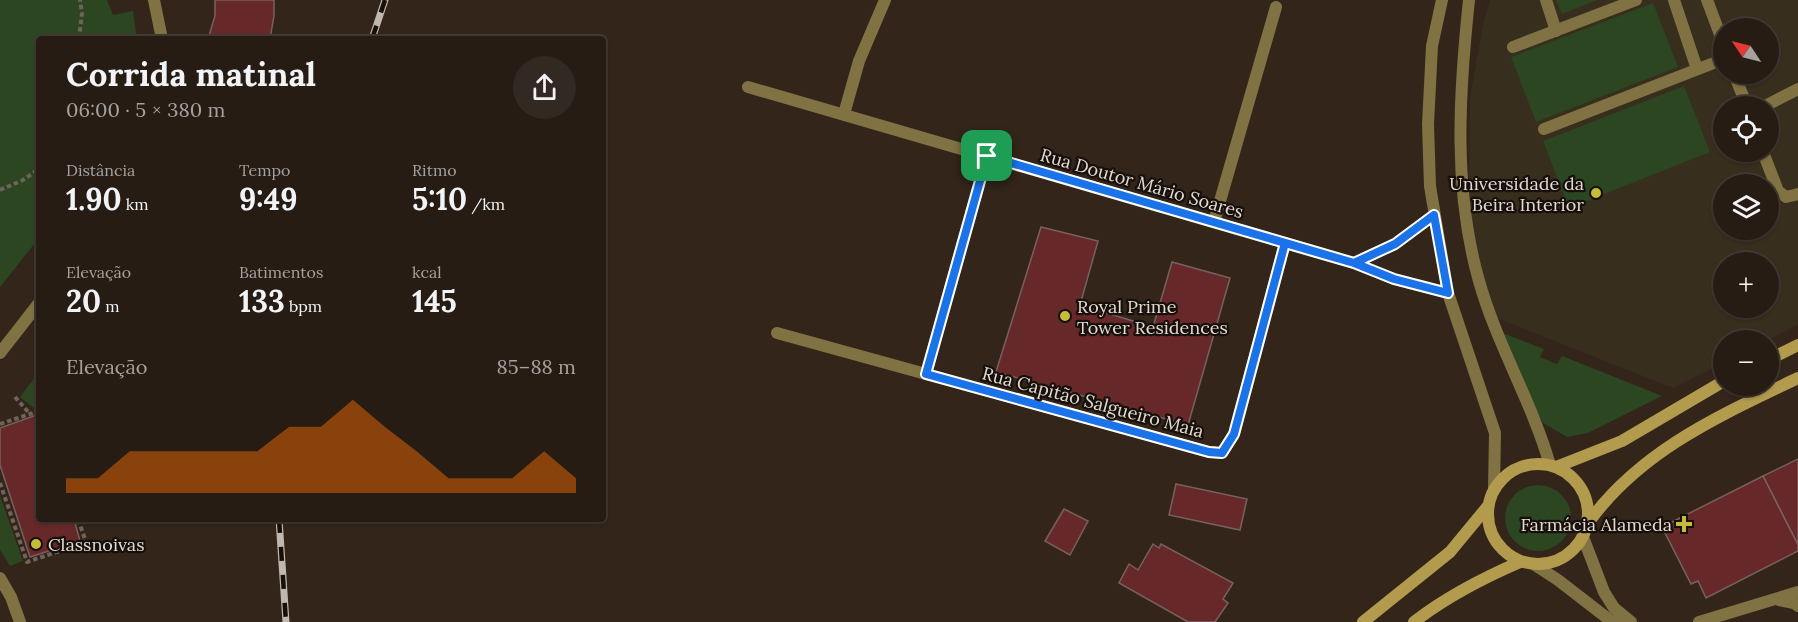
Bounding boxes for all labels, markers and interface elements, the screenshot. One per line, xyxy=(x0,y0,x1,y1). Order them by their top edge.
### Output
north arrow xyxy=(1713,18,1779,84)
map controls xyxy=(1713,18,1779,396)
text: Corrida matinal xyxy=(66,53,316,95)
button: share xyxy=(513,56,576,119)
button: locate xyxy=(1713,96,1779,162)
text: 06:00 · 5 × 380 m xyxy=(66,97,225,122)
pin xyxy=(961,130,1012,181)
icon: arrive xyxy=(970,139,1003,172)
street label: Rua Doutor Mário Soares xyxy=(1038,143,1246,223)
text: Distância xyxy=(66,160,135,180)
text: Tempo xyxy=(239,160,290,180)
text: Ritmo xyxy=(412,160,457,180)
place label: Universidade da Beira Interior xyxy=(1449,172,1584,216)
button: layers xyxy=(1713,174,1779,240)
text: 1.90 xyxy=(66,180,122,218)
text: 9:49 xyxy=(239,180,297,218)
text: 5:10 xyxy=(412,180,467,218)
marker: Universidade da Beira Interior xyxy=(1589,186,1603,200)
text: km xyxy=(122,194,149,214)
text: /km xyxy=(467,194,505,214)
button: + xyxy=(1713,252,1779,318)
text: Elevação xyxy=(66,262,131,282)
text: Batimentos xyxy=(239,262,323,282)
text: kcal xyxy=(412,262,442,282)
text: 20 xyxy=(66,282,101,320)
text: 133 xyxy=(239,282,285,320)
text: 145 xyxy=(412,282,457,320)
place label: Royal Prime Tower Residences xyxy=(1077,295,1228,339)
text: m xyxy=(101,296,120,316)
text: bpm xyxy=(285,296,322,316)
marker: Royal Prime Tower Residences xyxy=(1058,309,1072,323)
button: − xyxy=(1713,330,1779,396)
text: Elevação xyxy=(66,354,147,379)
text: 85–88 m xyxy=(496,354,576,379)
street label: Rua Capitão Salgueiro Maia xyxy=(980,361,1206,443)
place label: Farmácia Alameda xyxy=(1520,513,1672,536)
marker: Farmácia Alameda xyxy=(1677,517,1691,531)
place label: Classnoivas xyxy=(48,533,144,556)
marker: Classnoivas xyxy=(29,537,43,551)

